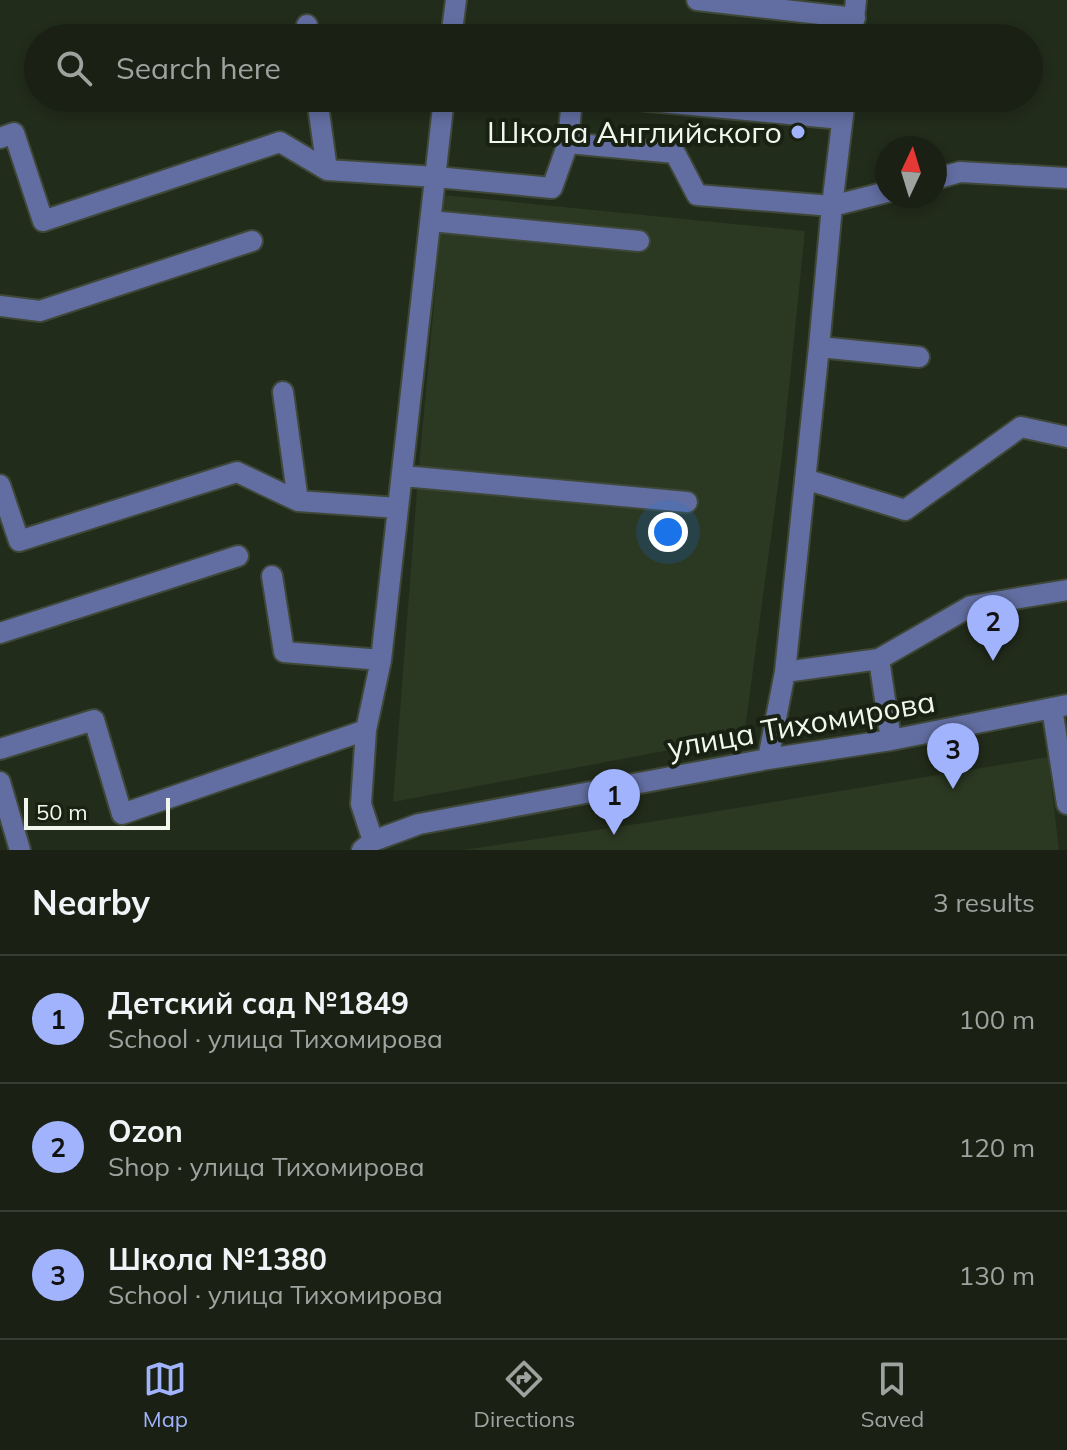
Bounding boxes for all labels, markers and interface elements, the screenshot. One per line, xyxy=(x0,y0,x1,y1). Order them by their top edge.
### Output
search box xyxy=(24,24,1043,112)
icon: search xyxy=(52,46,96,90)
text: Search here xyxy=(116,49,281,87)
place label: Школа Английского xyxy=(487,113,782,151)
marker: Школа Английского xyxy=(789,123,807,141)
north arrow xyxy=(875,136,947,208)
your location xyxy=(648,512,688,552)
pin: 2 xyxy=(967,595,1019,661)
street label: улица Тихомирова xyxy=(664,682,938,766)
pin: 3 xyxy=(927,723,979,789)
pin: 1 xyxy=(588,769,640,835)
scale bar xyxy=(24,794,170,830)
text: 50 m xyxy=(36,798,87,826)
text: Nearby xyxy=(32,881,150,924)
text: 3 results xyxy=(933,886,1035,919)
text: Детский сад №1849 xyxy=(108,984,409,1022)
text: 1 xyxy=(50,1003,66,1036)
text: 100 m xyxy=(959,1003,1035,1036)
text: School · улица Тихомирова xyxy=(108,1022,443,1055)
text: Ozon xyxy=(108,1112,183,1150)
text: 2 xyxy=(50,1131,66,1164)
text: 120 m xyxy=(959,1131,1035,1164)
text: Shop · улица Тихомирова xyxy=(108,1150,425,1183)
text: Школа №1380 xyxy=(108,1240,327,1278)
text: 3 xyxy=(50,1259,66,1292)
text: 130 m xyxy=(959,1259,1035,1292)
text: School · улица Тихомирова xyxy=(108,1278,443,1311)
tab: Map xyxy=(143,1357,188,1433)
tab: Directions xyxy=(474,1357,575,1433)
tab: Saved xyxy=(861,1357,924,1433)

